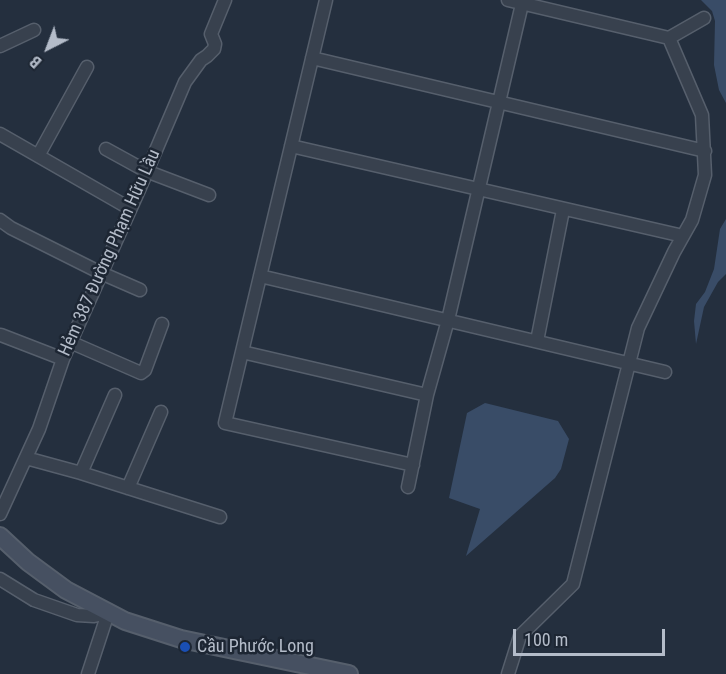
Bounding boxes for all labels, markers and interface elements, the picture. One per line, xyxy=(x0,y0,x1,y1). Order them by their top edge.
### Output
north arrow xyxy=(18,18,78,78)
text: B xyxy=(26,52,45,72)
street label: Hẻm 387 Đường Phạm Hữu Lầu xyxy=(55,146,165,360)
scale bar xyxy=(516,617,668,655)
text: 100 m xyxy=(524,629,568,650)
place label: Cầu Phước Long xyxy=(197,636,314,658)
marker: Cầu Phước Long xyxy=(178,640,192,654)

